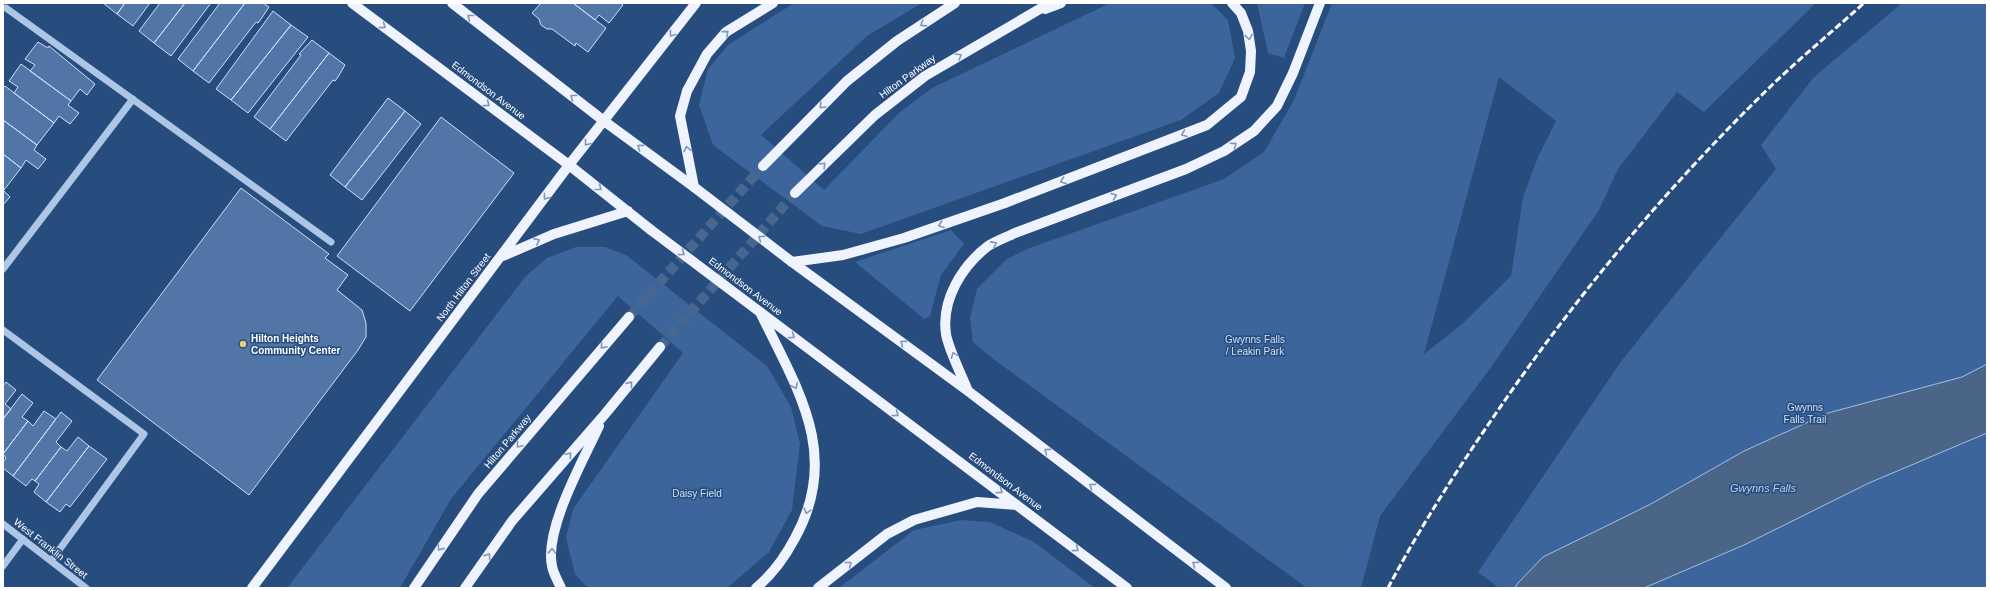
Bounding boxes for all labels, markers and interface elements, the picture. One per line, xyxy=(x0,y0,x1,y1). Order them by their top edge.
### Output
one-way arrow xyxy=(468,15,475,22)
one-way arrow xyxy=(920,19,927,26)
one-way arrow xyxy=(379,21,386,28)
one-way arrow xyxy=(670,29,677,36)
one-way arrow xyxy=(721,31,729,38)
one-way arrow xyxy=(1244,34,1252,40)
street label: Hilton Parkway xyxy=(877,52,938,100)
one-way arrow xyxy=(955,53,962,60)
street label: Edmondson Avenue xyxy=(450,59,528,122)
one-way arrow xyxy=(571,94,578,101)
one-way arrow xyxy=(483,99,490,106)
one-way arrow xyxy=(819,101,827,109)
one-way arrow xyxy=(1181,130,1188,138)
one-way arrow xyxy=(584,139,591,146)
one-way arrow xyxy=(1229,143,1236,150)
one-way arrow xyxy=(638,145,645,152)
one-way arrow xyxy=(683,146,691,152)
one-way arrow xyxy=(818,162,826,170)
one-way arrow xyxy=(1059,176,1066,184)
one-way arrow xyxy=(594,184,601,191)
one-way arrow xyxy=(544,192,551,199)
one-way arrow xyxy=(1111,192,1118,200)
one-way arrow xyxy=(937,221,944,229)
one-way arrow xyxy=(758,236,765,243)
one-way arrow xyxy=(533,238,540,246)
one-way arrow xyxy=(989,241,997,248)
one-way arrow xyxy=(678,248,685,255)
street label: North Hilton Street xyxy=(434,251,493,323)
street label: Edmondson Avenue xyxy=(707,255,785,318)
one-way arrow xyxy=(787,331,794,338)
place label: Hilton Heights Community Center xyxy=(251,333,341,356)
park label: Gwynns Falls / Leakin Park xyxy=(1225,334,1285,357)
marker: Hilton Heights Community Center xyxy=(238,339,248,349)
one-way arrow xyxy=(601,341,608,349)
one-way arrow xyxy=(900,341,907,348)
one-way arrow xyxy=(950,351,958,358)
one-way arrow xyxy=(625,381,632,388)
one-way arrow xyxy=(790,381,798,389)
park label: Gwynns Falls Trail xyxy=(1784,402,1826,425)
one-way arrow xyxy=(892,409,899,416)
street label: Hilton Parkway xyxy=(482,412,533,470)
one-way arrow xyxy=(516,440,523,448)
one-way arrow xyxy=(1044,449,1051,456)
street label: Edmondson Avenue xyxy=(967,450,1045,513)
one-way arrow xyxy=(565,452,572,460)
water label: Gwynns Falls xyxy=(1730,482,1797,494)
one-way arrow xyxy=(1089,484,1096,491)
one-way arrow xyxy=(996,487,1003,494)
park label: Daisy Field xyxy=(672,488,722,499)
one-way arrow xyxy=(803,508,812,515)
street label: West Franklin Street xyxy=(12,516,90,581)
one-way arrow xyxy=(438,544,445,551)
one-way arrow xyxy=(1072,544,1079,551)
one-way arrow xyxy=(548,548,556,554)
one-way arrow xyxy=(483,553,491,560)
one-way arrow xyxy=(844,562,851,569)
one-way arrow xyxy=(1192,562,1199,569)

